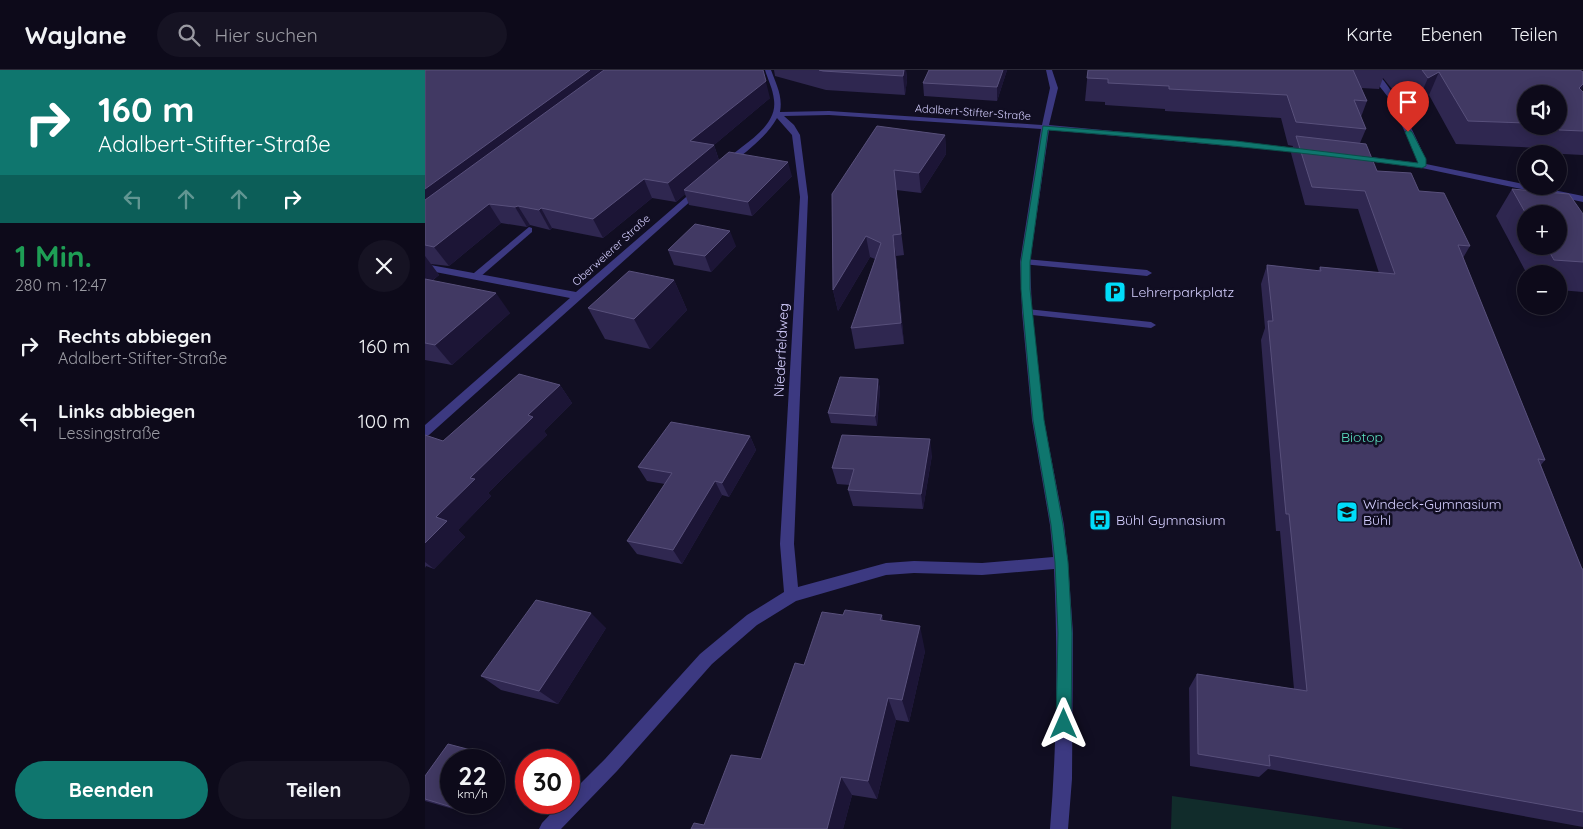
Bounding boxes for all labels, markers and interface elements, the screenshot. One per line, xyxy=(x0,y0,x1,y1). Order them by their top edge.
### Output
search box xyxy=(157,12,507,57)
text: Waylane xyxy=(25,20,127,50)
icon: search xyxy=(175,21,203,49)
text: Hier suchen xyxy=(215,23,318,47)
text: Karte xyxy=(1346,23,1392,46)
text: Ebenen xyxy=(1420,23,1483,46)
text: Teilen xyxy=(1511,23,1558,46)
pin xyxy=(1387,81,1429,132)
map controls xyxy=(1517,85,1567,315)
button: sound xyxy=(1517,85,1567,135)
text: 160 m xyxy=(98,87,195,131)
icon: arrive xyxy=(1394,88,1422,116)
icon: right xyxy=(15,90,80,155)
street label: Adalbert-Stifter-Straße xyxy=(914,101,1032,123)
text: Adalbert-Stifter-Straße xyxy=(98,130,331,158)
button: search xyxy=(1517,145,1567,195)
icon: left xyxy=(119,185,147,213)
icon: ahead xyxy=(172,185,200,213)
icon: ahead xyxy=(225,185,253,213)
icon: right xyxy=(278,185,306,213)
button: + xyxy=(1517,205,1567,255)
street label: Oberweierer Straße xyxy=(569,211,653,289)
text: 1 Min. xyxy=(15,237,92,275)
button: close xyxy=(358,240,410,292)
button: − xyxy=(1517,265,1567,315)
text: 280 m · 12:47 xyxy=(15,275,107,295)
parking icon: Lehrerparkplatz xyxy=(1103,280,1127,304)
place label: Lehrerparkplatz xyxy=(1131,283,1234,301)
street label: Niederfeldweg xyxy=(770,303,792,397)
text: Rechts abbiegen xyxy=(58,324,211,348)
icon: right xyxy=(15,332,43,360)
text: 160 m xyxy=(359,334,410,358)
text: Adalbert-Stifter-Straße xyxy=(58,348,227,368)
text: Links abbiegen xyxy=(58,399,195,423)
icon: left xyxy=(15,407,43,435)
text: 100 m xyxy=(358,409,410,433)
text: Lessingstraße xyxy=(58,423,160,443)
park label: Biotop xyxy=(1341,428,1383,446)
place label: Windeck-Gymnasium Bühl xyxy=(1363,495,1502,529)
school or university icon: Windeck-Gymnasium Bühl xyxy=(1335,500,1359,524)
bus stop icon: Bühl Gymnasium xyxy=(1088,508,1112,532)
place label: Bühl Gymnasium xyxy=(1116,511,1225,529)
position arrow xyxy=(1037,697,1089,749)
speed limit sign: 30 xyxy=(515,749,580,814)
text: 22 xyxy=(458,760,487,791)
button: Beenden xyxy=(15,761,208,819)
button: Teilen xyxy=(218,761,410,819)
text: km/h xyxy=(457,786,488,801)

